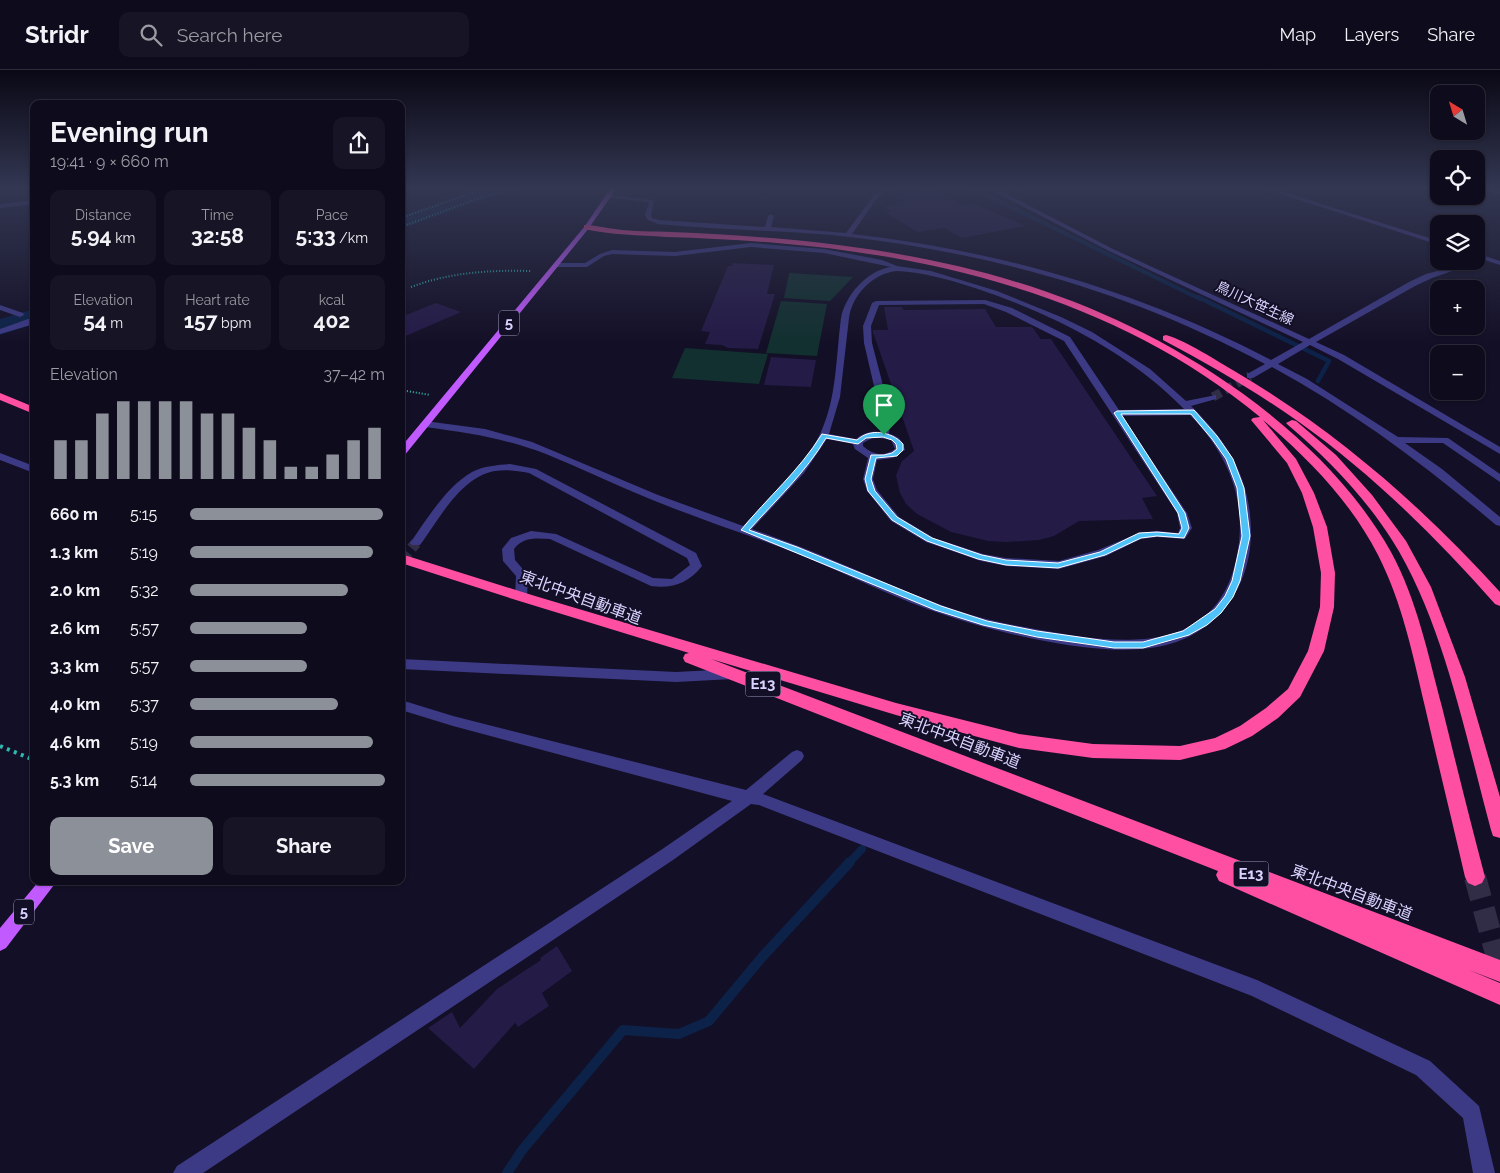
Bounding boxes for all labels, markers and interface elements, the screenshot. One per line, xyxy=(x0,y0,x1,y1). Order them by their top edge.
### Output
search box xyxy=(119,12,469,57)
text: Stridr xyxy=(25,20,89,49)
icon: search xyxy=(137,21,165,49)
text: Search here xyxy=(177,24,282,46)
text: Map xyxy=(1280,24,1316,45)
text: Layers xyxy=(1344,24,1399,45)
text: Share xyxy=(1427,24,1475,45)
north arrow xyxy=(1430,85,1485,140)
map controls xyxy=(1430,85,1485,400)
text: Evening run xyxy=(50,116,209,149)
button: share xyxy=(333,117,385,169)
button: locate xyxy=(1430,150,1485,205)
text: 19:41 · 9 × 660 m xyxy=(50,152,169,171)
text: Distance xyxy=(75,207,131,223)
text: Time xyxy=(201,207,234,223)
text: Pace xyxy=(316,207,348,223)
button: layers xyxy=(1430,215,1485,270)
text: 5.94 xyxy=(71,223,112,248)
text: 32:58 xyxy=(191,223,244,248)
text: 5:33 xyxy=(296,223,336,248)
text: km xyxy=(112,230,135,246)
text: /km xyxy=(336,230,368,246)
street label: 鳥川大笹生線 xyxy=(1214,278,1296,328)
button: + xyxy=(1430,280,1485,335)
text: Elevation xyxy=(73,292,133,308)
text: Heart rate xyxy=(185,292,250,308)
text: kcal xyxy=(319,292,345,308)
text: 54 xyxy=(83,308,107,333)
text: 157 xyxy=(184,308,218,333)
text: 402 xyxy=(313,308,350,333)
road number: 5 xyxy=(499,310,519,336)
text: m xyxy=(107,315,123,331)
text: bpm xyxy=(218,315,251,331)
button: − xyxy=(1430,345,1485,400)
text: Elevation xyxy=(50,365,118,384)
text: 37–42 m xyxy=(324,365,385,384)
pin xyxy=(863,384,905,435)
icon: arrive xyxy=(870,391,898,419)
text: 660 m xyxy=(50,505,98,524)
text: 5:15 xyxy=(130,505,157,524)
text: 1.3 km xyxy=(50,543,98,562)
text: 5:19 xyxy=(130,543,158,562)
street label: 東北中央自動車道 xyxy=(517,567,644,628)
text: 2.0 km xyxy=(50,581,100,600)
text: 5:32 xyxy=(130,581,159,600)
text: 2.6 km xyxy=(50,619,100,638)
text: 5:57 xyxy=(130,619,159,638)
text: 3.3 km xyxy=(50,657,99,676)
text: 5:57 xyxy=(130,657,159,676)
road number: E13 xyxy=(746,672,780,696)
text: 4.0 km xyxy=(50,695,100,714)
text: 5:37 xyxy=(130,695,159,714)
street label: 東北中央自動車道 xyxy=(897,709,1023,772)
text: 4.6 km xyxy=(50,733,100,752)
text: 5:19 xyxy=(130,733,158,752)
text: 5.3 km xyxy=(50,771,99,790)
text: 5:14 xyxy=(130,771,157,790)
button: Save xyxy=(50,817,213,875)
button: Share xyxy=(223,817,385,875)
street label: 東北中央自動車道 xyxy=(1289,861,1415,924)
road number: E13 xyxy=(1234,862,1268,886)
road number: 5 xyxy=(14,900,34,924)

